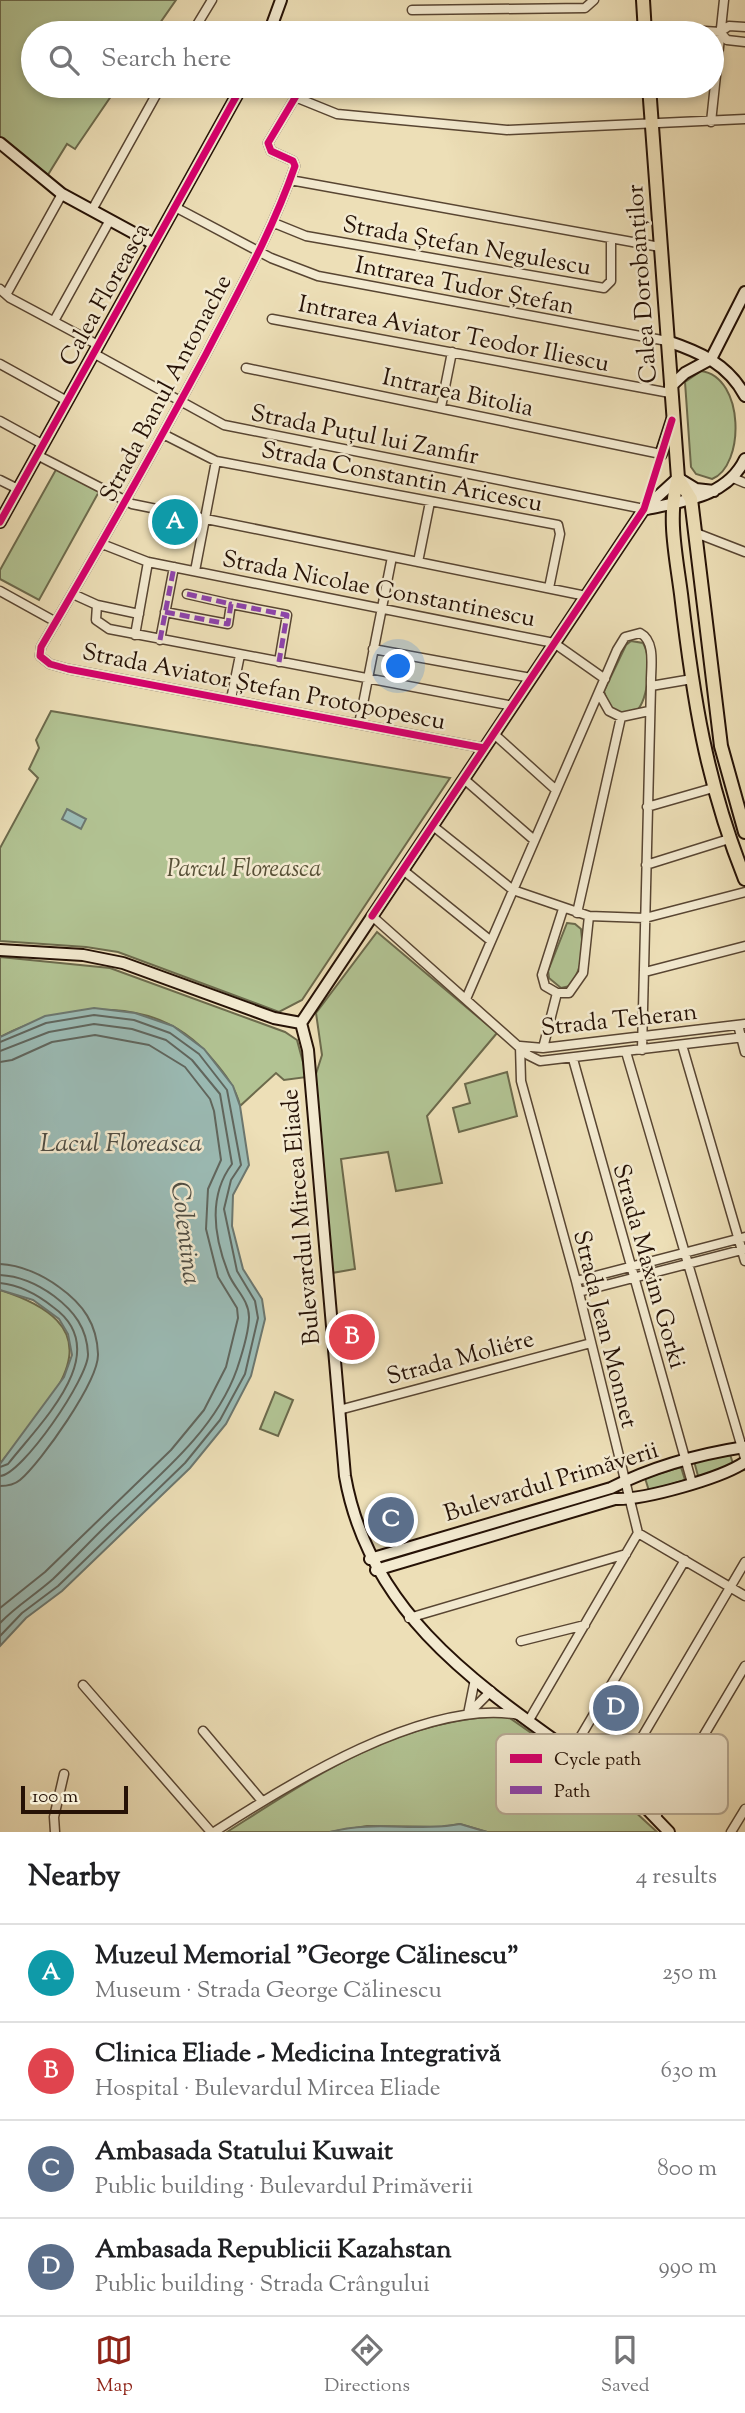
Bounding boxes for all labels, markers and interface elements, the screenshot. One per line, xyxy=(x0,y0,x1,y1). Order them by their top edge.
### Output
search box xyxy=(21,21,724,98)
icon: search xyxy=(45,41,83,79)
text: Search here xyxy=(101,41,231,78)
street label: Calea Dorobanților xyxy=(619,183,667,385)
street label: Strada Ștefan Negulescu xyxy=(340,208,594,286)
street label: Calea Floreasca xyxy=(52,217,159,373)
street label: Intrarea Tudor Ștefan xyxy=(352,249,577,325)
street label: Strada Banul Antonache xyxy=(92,269,241,509)
street label: Intrarea Aviator Teodor Iliescu xyxy=(295,288,612,382)
street label: Intrarea Bitolia xyxy=(379,361,536,427)
street label: Strada Puțul lui Zamfir xyxy=(248,397,481,475)
street label: Strada Constantin Aricescu xyxy=(258,434,545,522)
pin: A xyxy=(152,496,198,548)
street label: Strada Nicolae Constantinescu xyxy=(219,543,538,637)
street label: Strada Aviator Ștefan Protopopescu xyxy=(79,636,448,740)
your location xyxy=(381,649,415,683)
park label: Parcul Floreasca xyxy=(167,853,321,887)
street label: Strada Teheran xyxy=(539,996,699,1046)
street label: Bulevardul Mircea Eliade xyxy=(274,1088,330,1346)
water label: Lacul Floreasca xyxy=(40,1126,202,1163)
street label: Strada Maxim Gorki xyxy=(603,1160,694,1373)
water label: Colentina xyxy=(160,1180,209,1287)
street label: Strada Jean Monnet xyxy=(563,1227,645,1432)
pin: B xyxy=(329,1311,375,1363)
street label: Strada Moliére xyxy=(383,1323,538,1395)
street label: Bulevardul Primăverii xyxy=(440,1434,663,1532)
pin: C xyxy=(368,1494,414,1546)
pin: D xyxy=(593,1682,639,1734)
legend xyxy=(496,1734,728,1814)
text: Cycle path xyxy=(554,1747,641,1774)
text: Path xyxy=(554,1779,591,1806)
scale bar xyxy=(21,1783,128,1815)
text: 100 m xyxy=(32,1784,78,1811)
text: Nearby xyxy=(28,1856,120,1899)
text: 4 results xyxy=(636,1861,717,1894)
text: Muzeul Memorial "George Călinescu" xyxy=(95,1938,519,1975)
text: A xyxy=(42,1957,60,1990)
text: 250 m xyxy=(662,1957,717,1990)
text: Museum · Strada George Călinescu xyxy=(95,1975,442,2008)
text: Clinica Eliade - Medicina Integrativă xyxy=(95,2036,501,2073)
text: B xyxy=(44,2055,58,2088)
text: 630 m xyxy=(660,2055,717,2088)
text: Hospital · Bulevardul Mircea Eliade xyxy=(95,2073,440,2106)
text: Ambasada Statului Kuwait xyxy=(95,2134,393,2171)
text: C xyxy=(42,2153,60,2186)
text: 800 m xyxy=(657,2153,717,2186)
text: Public building · Bulevardul Primăverii xyxy=(95,2171,473,2204)
text: Ambasada Republicii Kazahstan xyxy=(95,2232,452,2269)
text: D xyxy=(42,2251,60,2284)
text: 990 m xyxy=(659,2251,717,2284)
text: Public building · Strada Crângului xyxy=(95,2269,430,2302)
tab: Map xyxy=(95,2331,133,2400)
tab: Directions xyxy=(324,2331,410,2400)
tab: Saved xyxy=(601,2331,650,2400)

